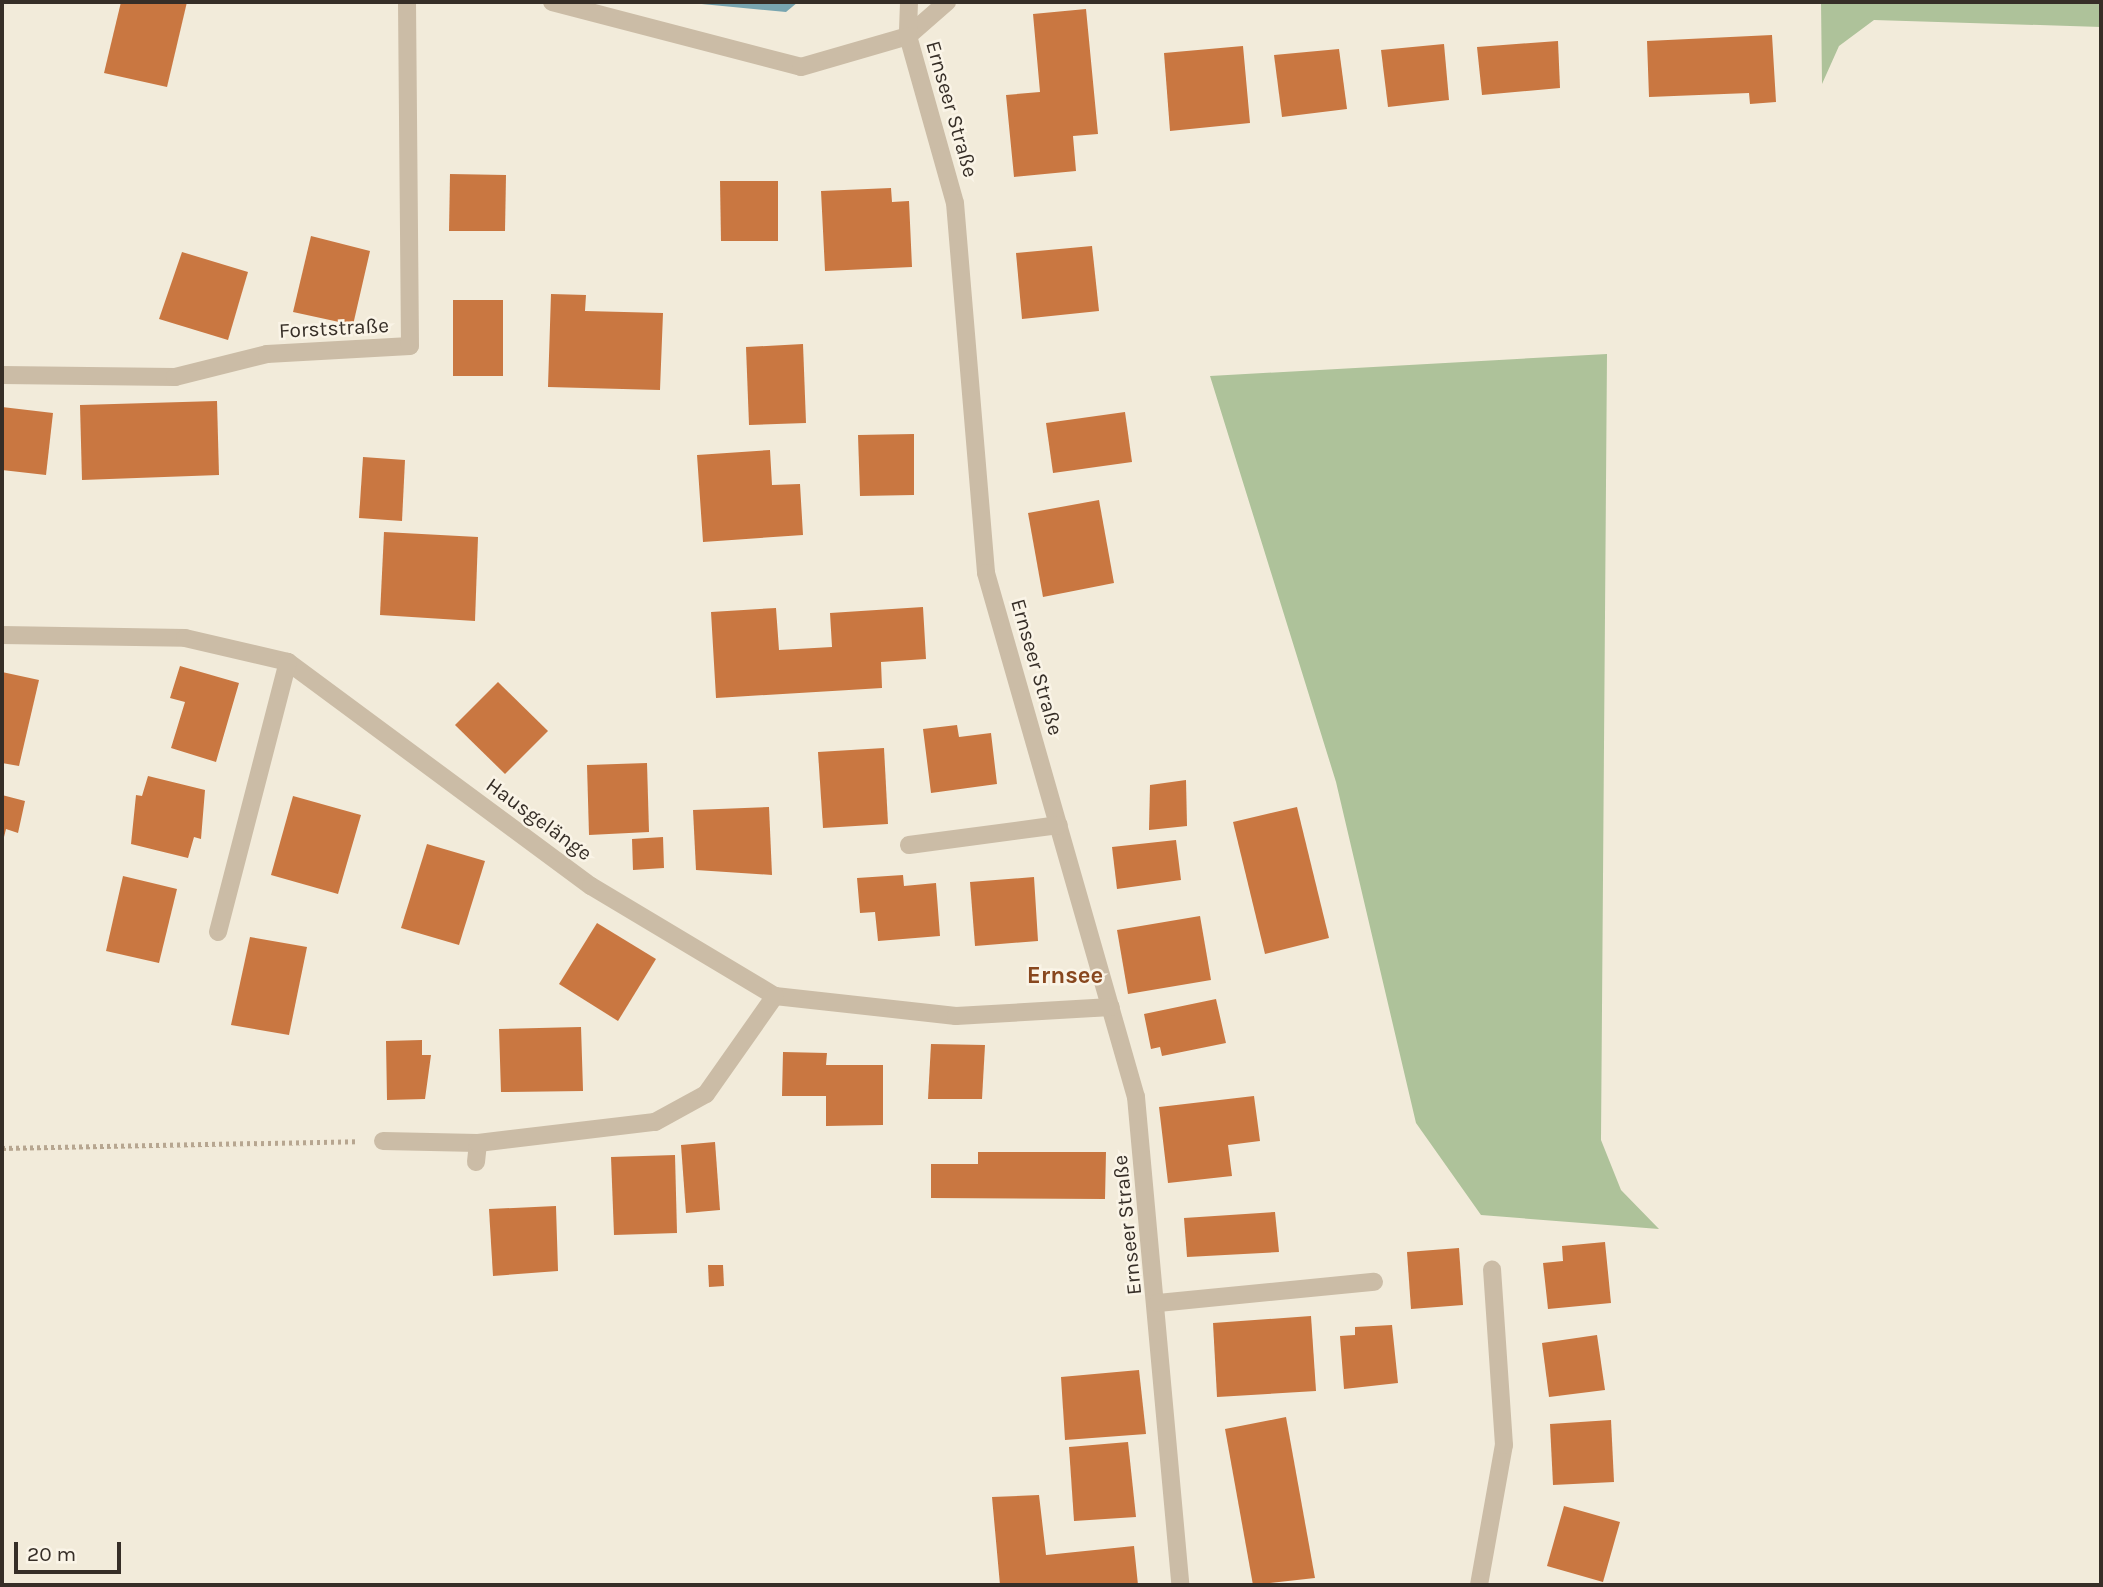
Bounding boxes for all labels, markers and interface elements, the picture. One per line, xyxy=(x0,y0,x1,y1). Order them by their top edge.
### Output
street label: Ernseer Straße xyxy=(921,38,983,180)
street label: Forststraße xyxy=(278,313,390,343)
street label: Ernseer Straße xyxy=(1006,596,1068,738)
street label: Hausgelänge xyxy=(481,772,597,866)
district label: Ernsee xyxy=(1027,962,1103,990)
street label: Ernseer Straße xyxy=(1107,1154,1147,1296)
scale bar xyxy=(18,1528,124,1572)
text: 20 m xyxy=(27,1542,76,1566)

